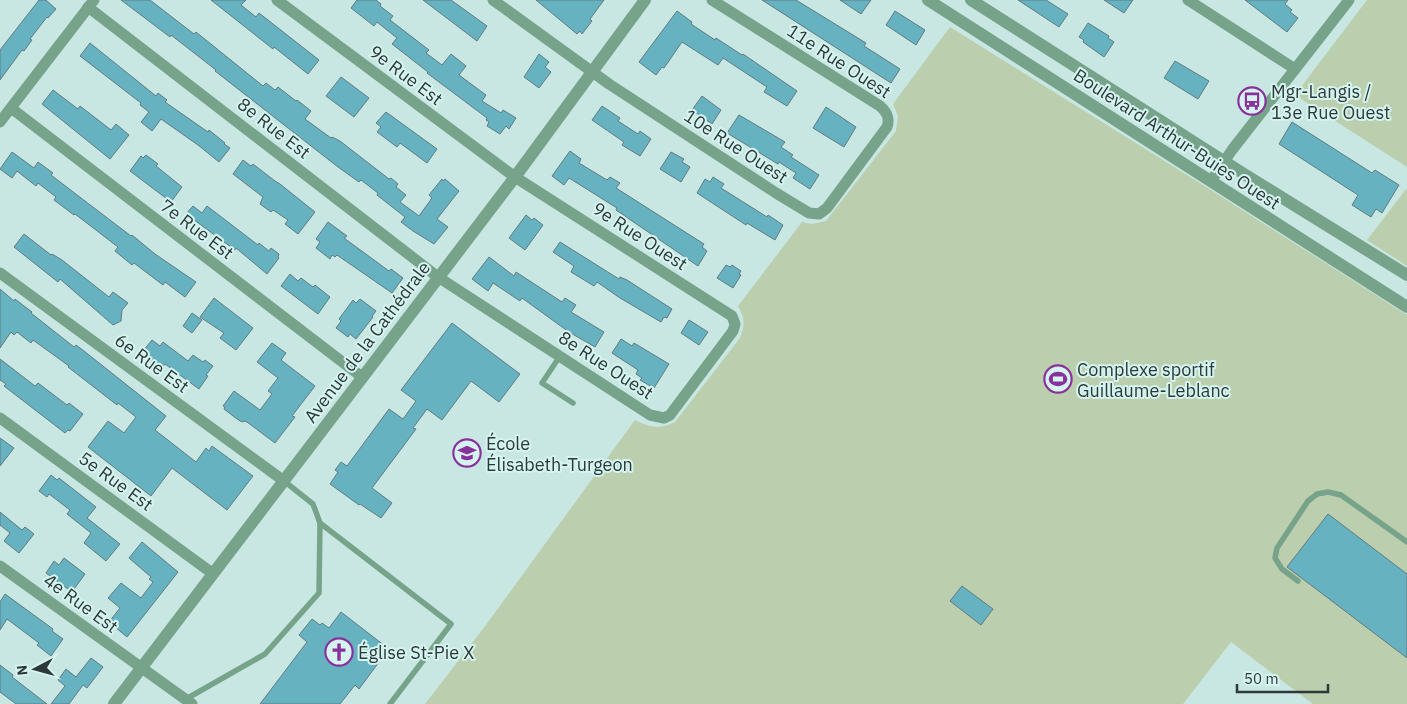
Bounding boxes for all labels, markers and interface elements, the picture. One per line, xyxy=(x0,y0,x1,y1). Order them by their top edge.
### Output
street label: 11e Rue Ouest xyxy=(783,19,895,103)
street label: 9e Rue Est xyxy=(365,40,447,110)
street label: Boulevard Arthur-Buies Ouest xyxy=(1069,64,1285,214)
place label: Mgr-Langis / 13e Rue Ouest xyxy=(1271,80,1390,124)
bus stop icon: Mgr-Langis / 13e Rue Ouest xyxy=(1237,86,1267,116)
street label: 8e Rue Est xyxy=(233,92,315,164)
street label: 10e Rue Ouest xyxy=(680,104,792,188)
street label: 7e Rue Est xyxy=(156,194,238,264)
street label: 9e Rue Ouest xyxy=(588,197,692,275)
street label: Avenue de la Cathédrale xyxy=(299,257,435,427)
street label: 8e Rue Ouest xyxy=(554,326,658,404)
street label: 6e Rue Est xyxy=(110,328,194,398)
place label: Complexe sportif Guillaume-Leblanc xyxy=(1077,358,1230,402)
sports icon: Complexe sportif Guillaume-Leblanc xyxy=(1043,364,1073,394)
place label: École Élisabeth-Turgeon xyxy=(486,432,633,476)
school or university icon: École Élisabeth-Turgeon xyxy=(452,438,482,468)
street label: 5e Rue Est xyxy=(74,446,158,516)
street label: 4e Rue Est xyxy=(39,568,123,638)
church icon: Église St-Pie X xyxy=(324,637,354,667)
place label: Église St-Pie X xyxy=(358,641,474,664)
north arrow xyxy=(10,644,60,694)
scale bar xyxy=(1237,662,1328,694)
text: N xyxy=(13,664,32,676)
text: 50 m xyxy=(1244,669,1279,688)

